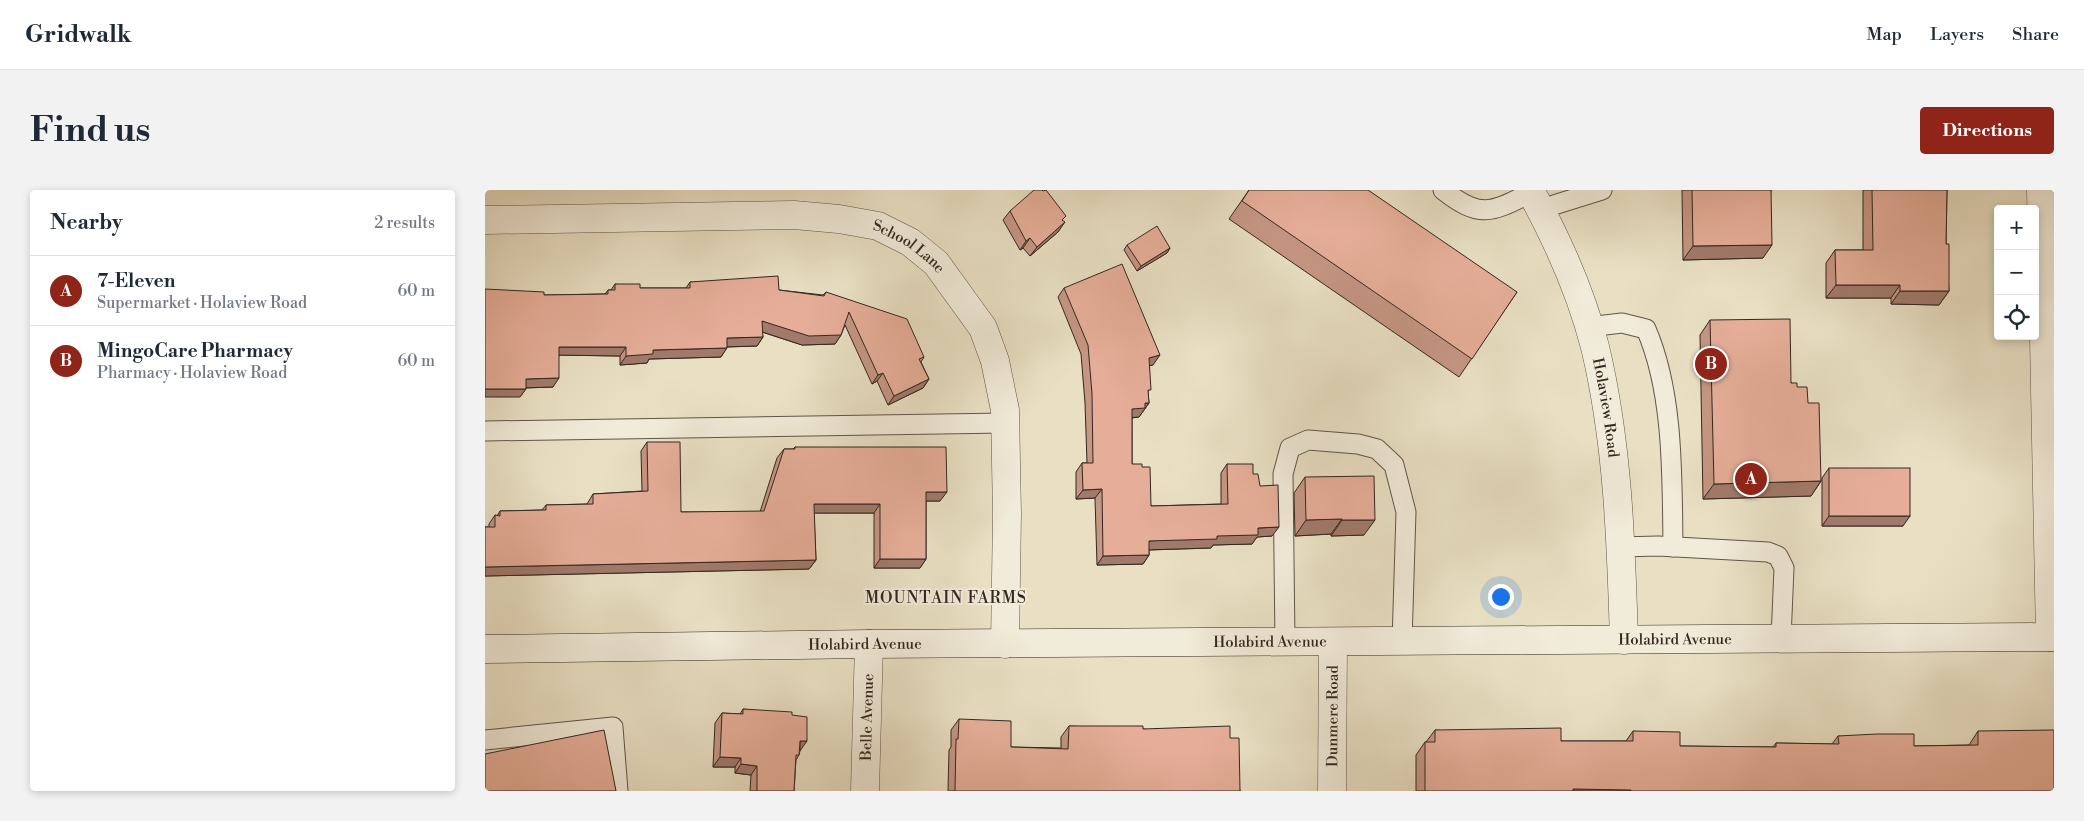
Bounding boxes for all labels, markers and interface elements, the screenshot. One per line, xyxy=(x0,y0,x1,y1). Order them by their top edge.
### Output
text: Gridwalk xyxy=(25,20,132,50)
text: Map xyxy=(1867,23,1902,46)
text: Layers xyxy=(1930,23,1984,46)
text: Share xyxy=(2012,23,2059,46)
button: Directions xyxy=(1920,107,2054,154)
text: Find us xyxy=(30,109,150,152)
map controls xyxy=(1994,205,2039,340)
button: + xyxy=(1994,205,2039,250)
text: Nearby xyxy=(50,210,123,236)
text: 2 results xyxy=(374,213,435,233)
street label: School Lane xyxy=(872,216,949,276)
button: − xyxy=(1994,250,2039,295)
text: 7-Eleven xyxy=(97,269,175,293)
text: A xyxy=(60,281,72,301)
text: 60 m xyxy=(397,281,435,301)
text: Supermarket · Holaview Road xyxy=(97,293,307,313)
button: locate xyxy=(1994,295,2039,340)
text: MingoCare Pharmacy xyxy=(97,339,293,363)
pin: B xyxy=(1695,345,1727,383)
text: B xyxy=(60,351,72,371)
text: 60 m xyxy=(397,351,435,371)
street label: Holaview Road xyxy=(1588,356,1623,459)
text: Pharmacy · Holaview Road xyxy=(97,363,287,383)
pin: A xyxy=(1735,460,1767,498)
your location xyxy=(1488,584,1514,610)
district label: MOUNTAIN FARMS xyxy=(865,588,1027,608)
street label: Holabird Avenue xyxy=(1618,629,1732,649)
street label: Holabird Avenue xyxy=(1213,632,1327,651)
street label: Holabird Avenue xyxy=(808,634,922,654)
street label: Dunmere Road xyxy=(1323,665,1342,767)
street label: Belle Avenue xyxy=(856,673,878,762)

